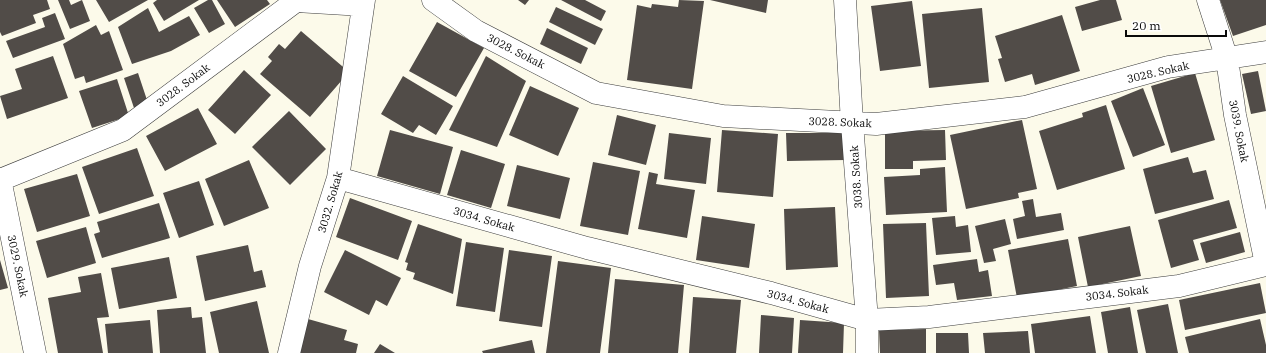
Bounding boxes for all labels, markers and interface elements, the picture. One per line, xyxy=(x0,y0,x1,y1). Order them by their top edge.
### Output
scale bar xyxy=(1126,12,1226,38)
text: 20 m xyxy=(1132,18,1161,33)
street label: 3028. Sokak xyxy=(485,30,548,72)
street label: 3028. Sokak xyxy=(1126,58,1191,86)
street label: 3028. Sokak xyxy=(153,60,213,110)
street label: 3039. Sokak xyxy=(1226,99,1252,164)
street label: 3028. Sokak xyxy=(808,114,873,130)
street label: 3038. Sokak xyxy=(847,144,865,209)
street label: 3032. Sokak xyxy=(315,169,346,234)
street label: 3034. Sokak xyxy=(452,204,517,235)
street label: 3029. Sokak xyxy=(5,234,32,299)
street label: 3034. Sokak xyxy=(1085,282,1150,304)
street label: 3034. Sokak xyxy=(766,286,831,316)

